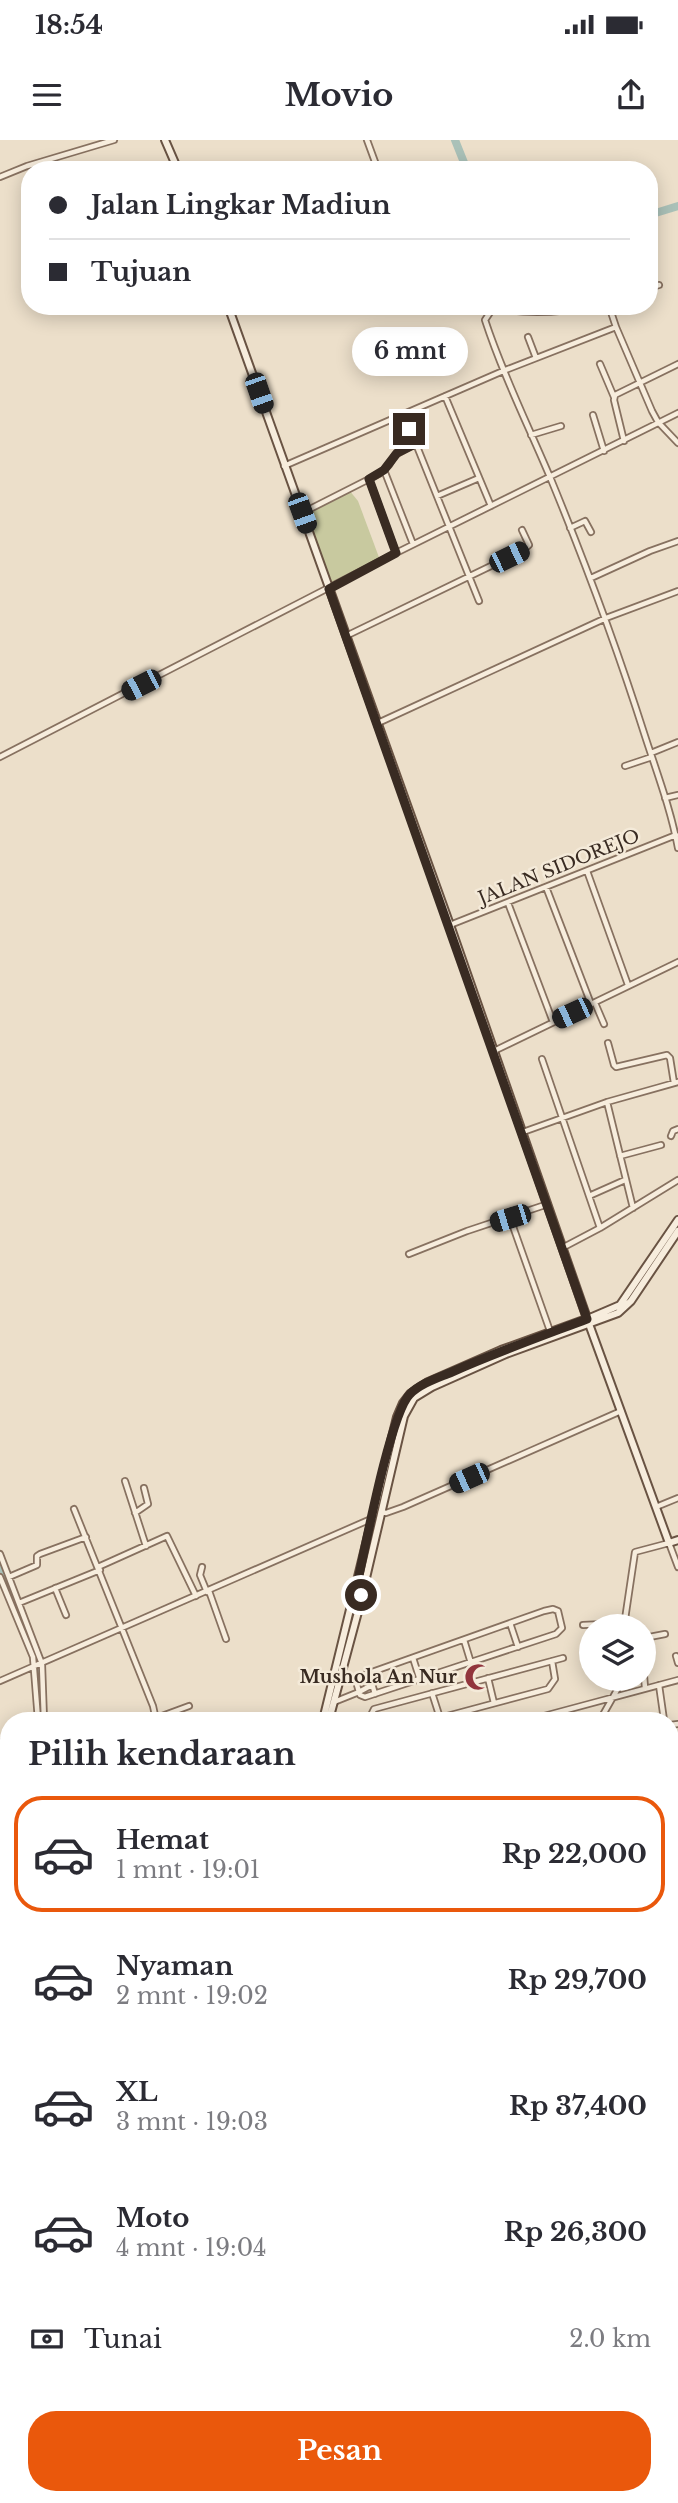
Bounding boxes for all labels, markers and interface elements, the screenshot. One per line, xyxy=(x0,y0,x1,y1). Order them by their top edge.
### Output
text: 18:54 xyxy=(35,9,103,41)
text: Movio xyxy=(285,75,393,115)
icon: menu xyxy=(28,76,66,114)
icon: share xyxy=(612,76,650,114)
text: Jalan Lingkar Madiun xyxy=(91,189,391,221)
text: Tujuan xyxy=(91,256,191,288)
callout: 6 mnt xyxy=(351,328,467,376)
text: 6 mnt xyxy=(374,337,446,365)
car xyxy=(243,370,276,416)
route end xyxy=(393,413,425,445)
car xyxy=(285,490,320,536)
car xyxy=(486,538,533,576)
car xyxy=(118,666,165,704)
street label: JALAN SIDOREJO xyxy=(473,825,643,910)
car xyxy=(549,995,596,1031)
car xyxy=(487,1202,534,1234)
car xyxy=(446,1460,493,1496)
route start xyxy=(345,1579,377,1611)
map controls xyxy=(579,1614,656,1691)
button: layers xyxy=(579,1614,656,1691)
mosque icon: Mushola An Nur xyxy=(463,1662,493,1692)
place label: Mushola An Nur xyxy=(299,1666,457,1688)
text: Pilih kendaraan xyxy=(28,1734,296,1774)
icon: car xyxy=(32,1823,95,1886)
text: Hemat xyxy=(116,1824,209,1856)
text: Rp 22,000 xyxy=(502,1838,647,1870)
text: 1 mnt · 19:01 xyxy=(116,1856,260,1884)
icon: car xyxy=(32,1949,95,2012)
text: Nyaman xyxy=(116,1950,233,1982)
text: Rp 29,700 xyxy=(508,1964,647,1996)
text: 2 mnt · 19:02 xyxy=(116,1982,268,2010)
icon: car xyxy=(32,2075,95,2138)
text: XL xyxy=(116,2076,158,2108)
text: Rp 37,400 xyxy=(509,2090,647,2122)
text: 3 mnt · 19:03 xyxy=(116,2108,268,2136)
icon: car xyxy=(32,2201,95,2264)
text: Moto xyxy=(116,2202,189,2234)
text: Rp 26,300 xyxy=(504,2216,647,2248)
text: 4 mnt · 19:04 xyxy=(116,2234,267,2262)
icon: cash xyxy=(28,2320,66,2358)
text: Tunai xyxy=(84,2323,162,2355)
text: 2.0 km xyxy=(569,2325,651,2353)
button: Pesan xyxy=(28,2411,651,2491)

